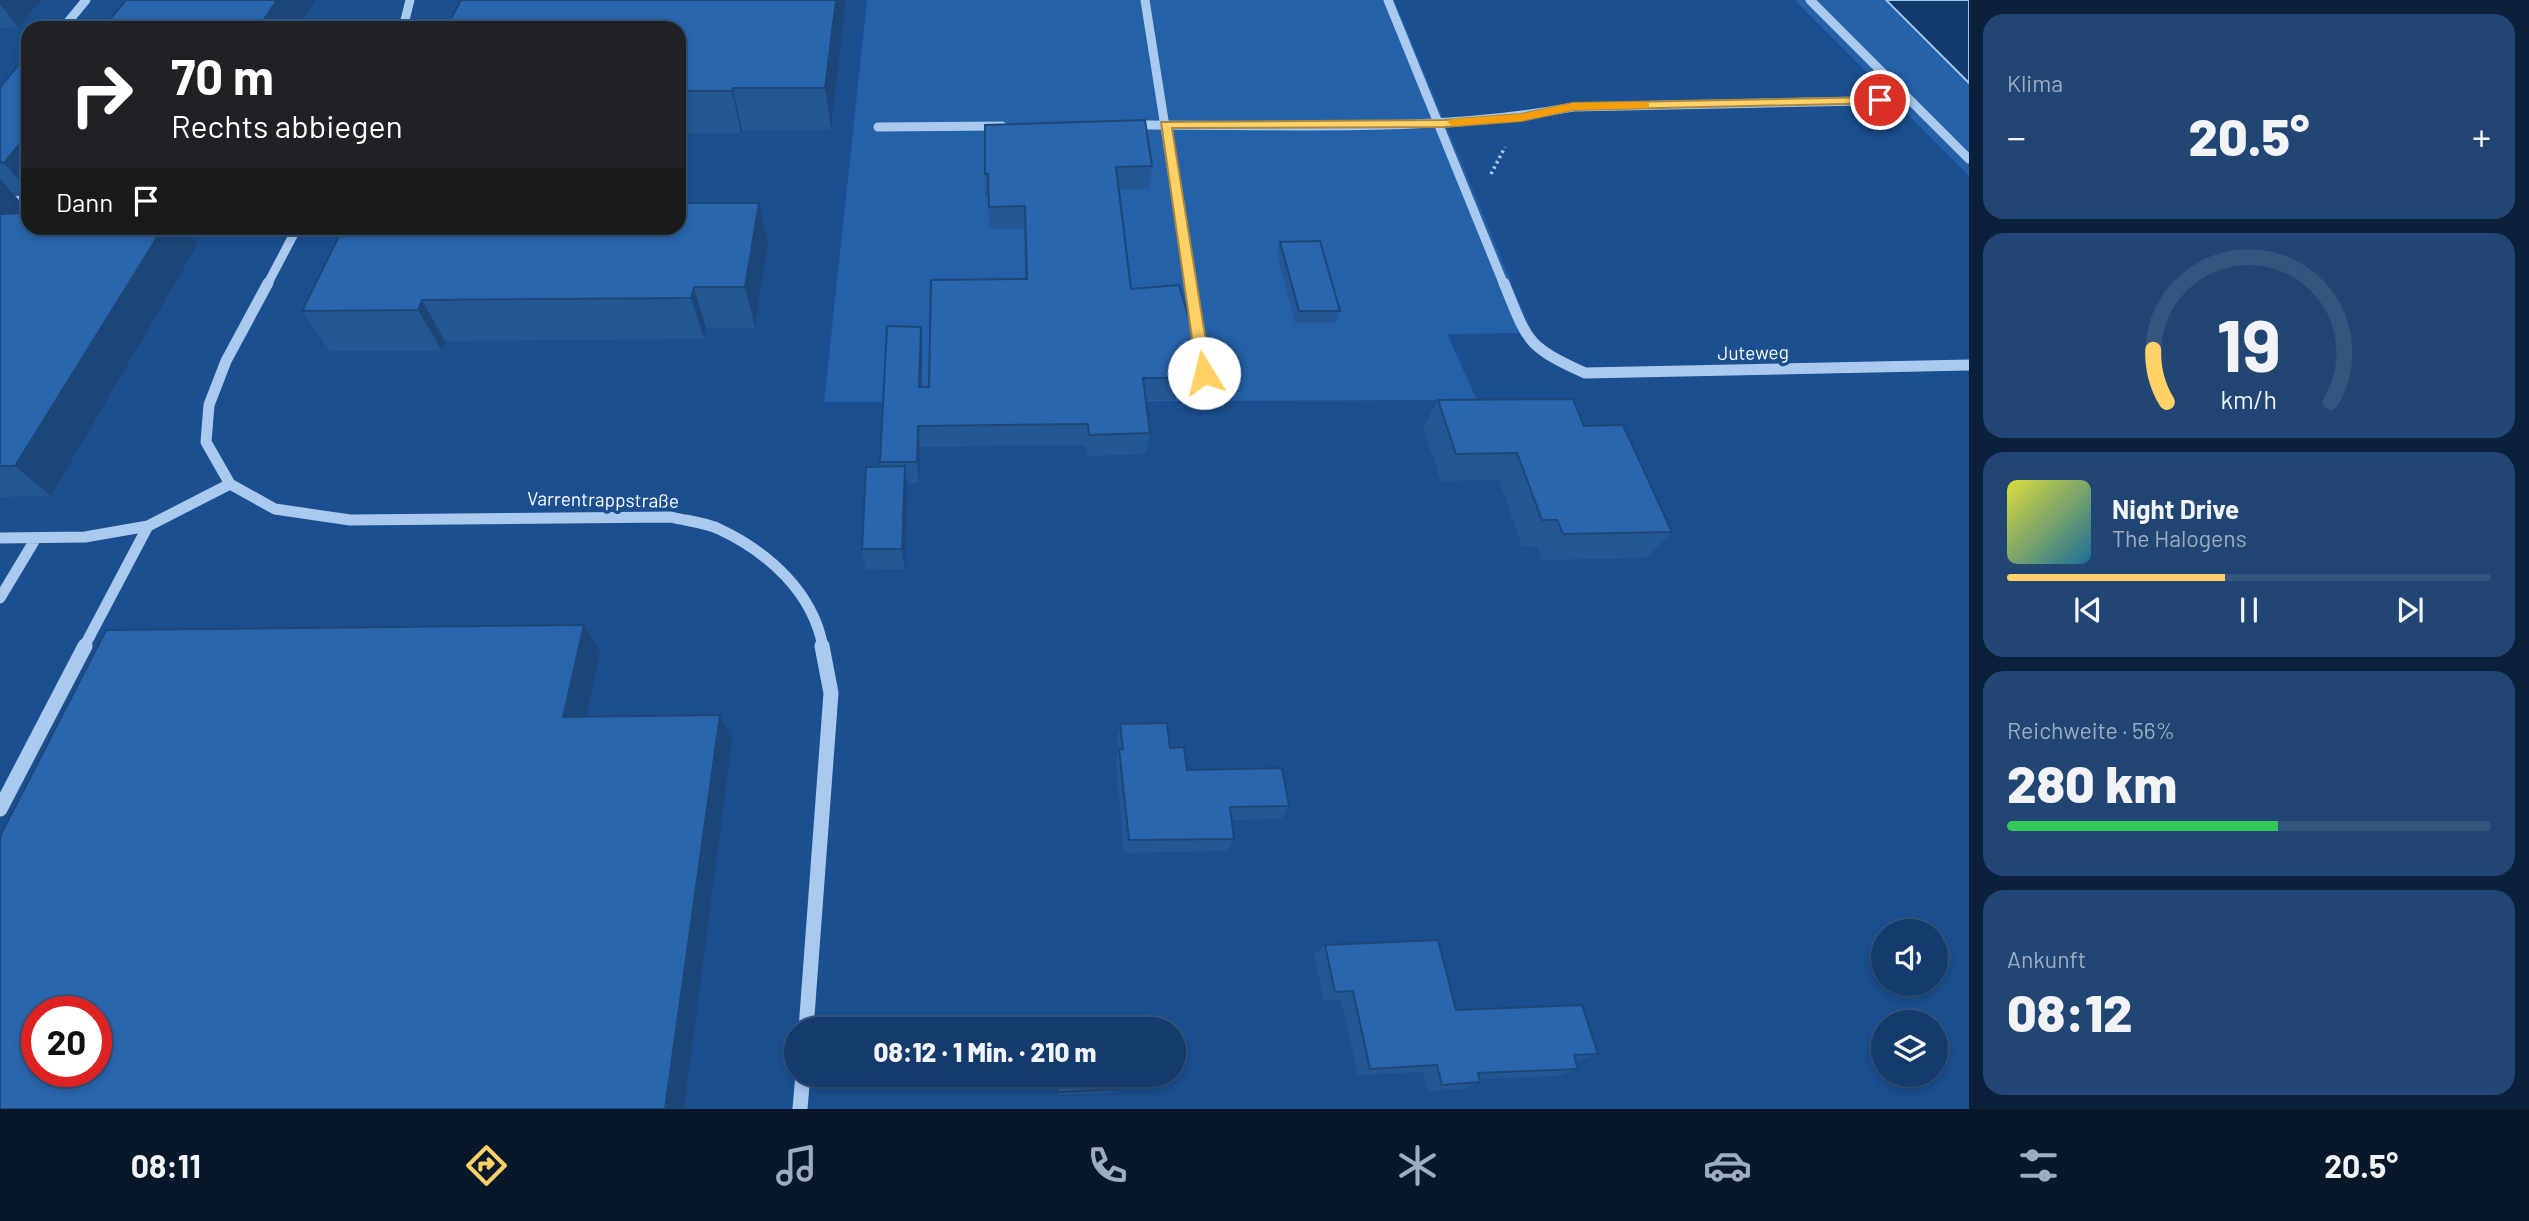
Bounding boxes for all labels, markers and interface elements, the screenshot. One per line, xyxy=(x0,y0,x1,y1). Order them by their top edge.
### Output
text: 70 m xyxy=(171,46,274,105)
icon: right xyxy=(56,49,147,140)
text: Klima xyxy=(2007,69,2063,97)
pin xyxy=(1850,70,1910,130)
icon: arrive xyxy=(1861,81,1899,119)
text: 20.5° xyxy=(2188,104,2310,166)
text: Rechts abbiegen xyxy=(171,106,403,144)
text: − xyxy=(2007,113,2026,159)
text: + xyxy=(2472,113,2491,159)
icon: arrive xyxy=(127,182,165,220)
text: Dann xyxy=(56,186,113,217)
text: 19 xyxy=(2217,299,2281,387)
position arrow xyxy=(1167,336,1241,410)
street label: Juteweg xyxy=(1717,340,1789,364)
text: km/h xyxy=(2221,383,2277,413)
street label: Varrentrappstraße xyxy=(527,486,679,512)
text: Night Drive xyxy=(2112,493,2239,524)
text: The Halogens xyxy=(2112,524,2247,552)
icon: previous xyxy=(2069,591,2107,629)
icon: pause xyxy=(2230,591,2268,629)
icon: next xyxy=(2391,591,2429,629)
text: Reichweite · 56% xyxy=(2007,716,2175,744)
text: 280 km xyxy=(2007,751,2177,813)
map controls xyxy=(1871,919,1948,1087)
button: sound xyxy=(1871,919,1948,996)
text: Ankunft xyxy=(2007,945,2086,973)
text: 08:12 xyxy=(2007,980,2133,1042)
speed limit sign: 20 xyxy=(21,996,112,1087)
button: layers xyxy=(1871,1010,1948,1087)
text: 08:12 · 1 Min. · 210 m xyxy=(874,1036,1096,1067)
icon: directions xyxy=(462,1141,511,1190)
icon: music xyxy=(772,1141,821,1190)
icon: phone xyxy=(1083,1141,1132,1190)
icon: climate xyxy=(1393,1141,1442,1190)
icon: car xyxy=(1703,1141,1752,1190)
icon: filters xyxy=(2014,1141,2063,1190)
text: 08:11 xyxy=(131,1146,201,1184)
text: 20.5° xyxy=(2324,1146,2398,1184)

